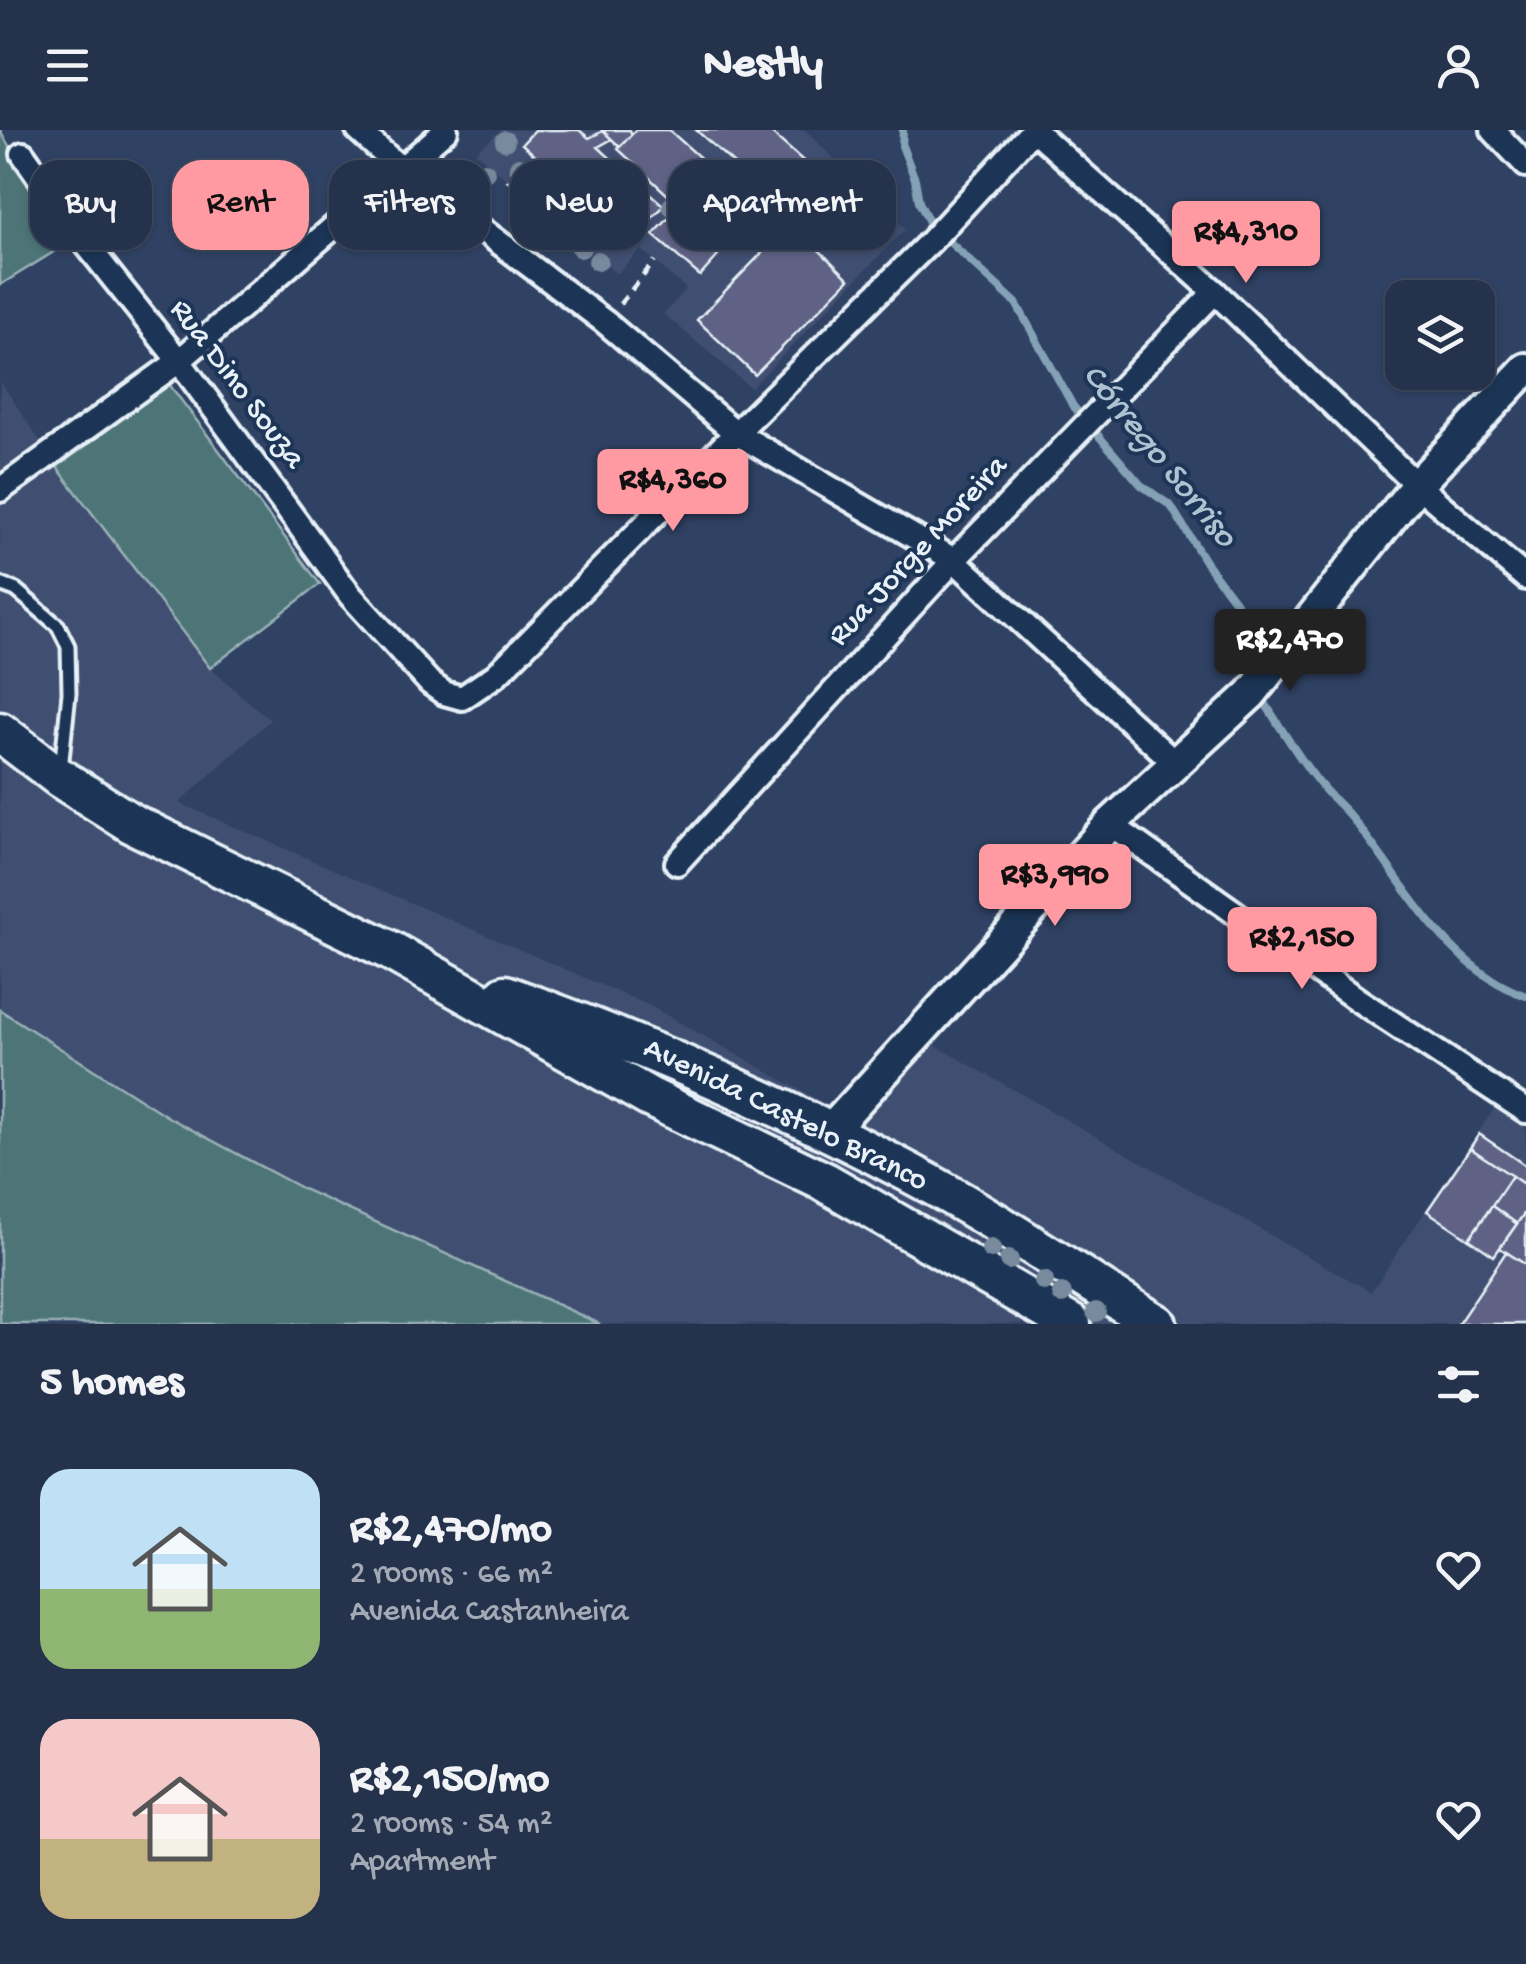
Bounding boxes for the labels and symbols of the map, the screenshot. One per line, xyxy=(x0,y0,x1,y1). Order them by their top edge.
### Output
pin: R$4,310 xyxy=(1154,201,1338,286)
street label: Rua Dino Souza xyxy=(160,293,313,478)
water label: Córrego Sorriso xyxy=(1072,357,1246,558)
street label: Rua Jorge Moreira xyxy=(821,448,1018,655)
pin: R$4,360 xyxy=(581,449,765,534)
pin: R$2,470 xyxy=(1198,609,1382,694)
pin: R$3,990 xyxy=(963,844,1147,929)
pin: R$2,150 xyxy=(1210,907,1394,992)
street label: Avenida Castelo Branco xyxy=(637,1031,933,1201)

